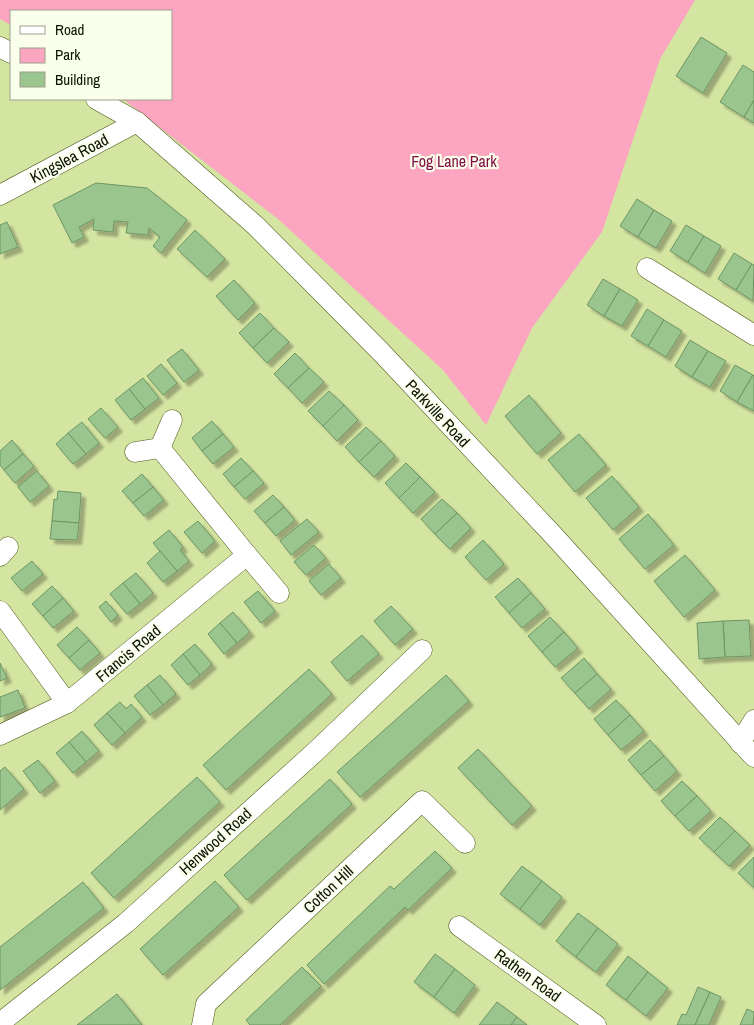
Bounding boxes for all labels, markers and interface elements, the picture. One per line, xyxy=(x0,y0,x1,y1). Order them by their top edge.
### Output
legend xyxy=(10,10,172,100)
text: Road xyxy=(55,19,84,40)
text: Park xyxy=(55,44,81,65)
text: Building xyxy=(55,69,100,90)
street label: Kingslea Road xyxy=(26,128,112,188)
park label: Fog Lane Park xyxy=(411,150,497,172)
street label: Parkville Road xyxy=(401,374,475,452)
street label: Francis Road xyxy=(91,619,165,687)
street label: Henwood Road xyxy=(174,803,256,879)
street label: Cotton Hill xyxy=(298,860,358,918)
street label: Rathen Road xyxy=(490,943,566,1007)

